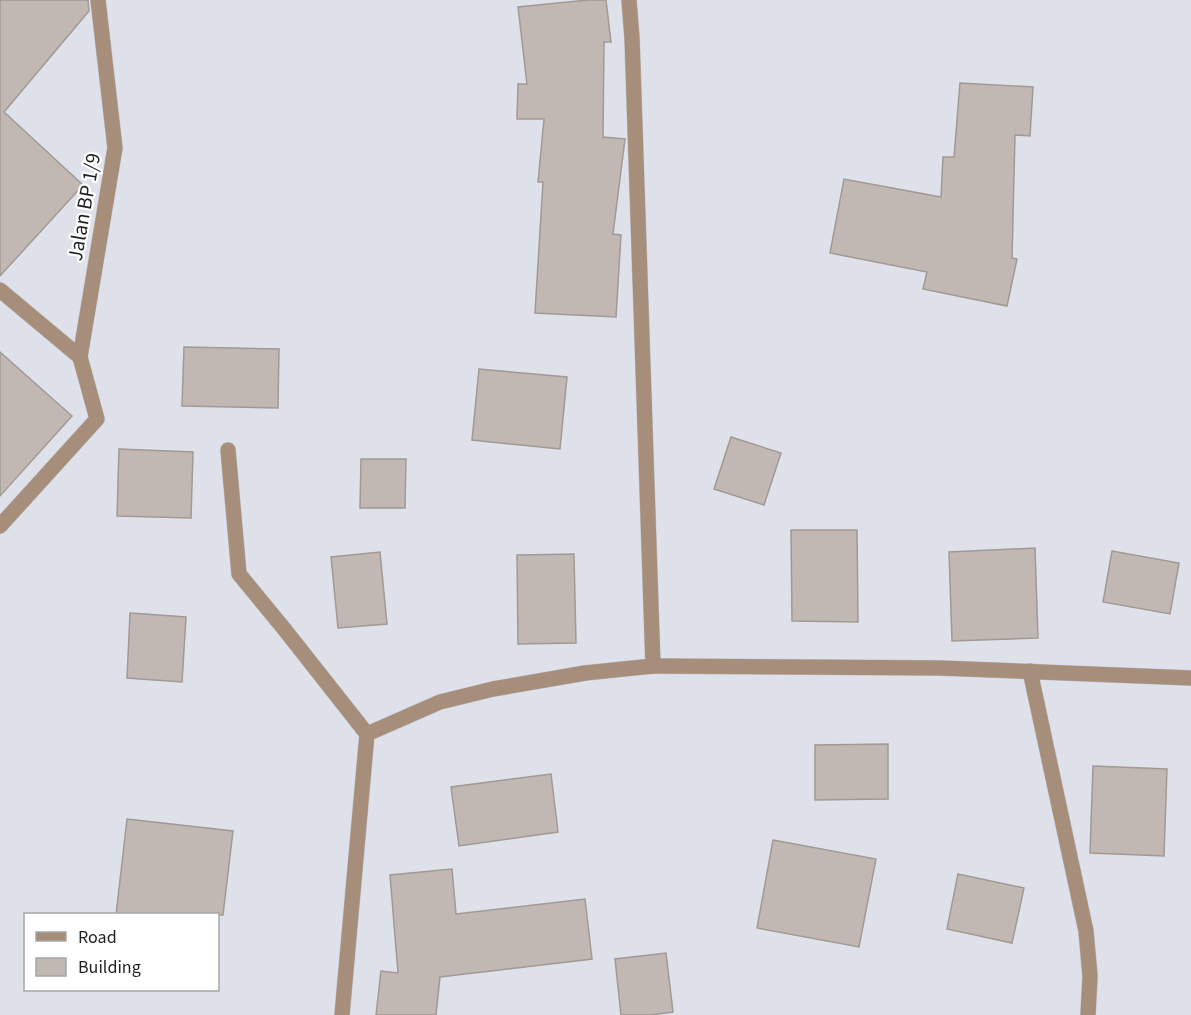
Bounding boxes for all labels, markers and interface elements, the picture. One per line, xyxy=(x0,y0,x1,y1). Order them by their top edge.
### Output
street label: Jalan BP 1/9 xyxy=(60,151,108,263)
legend xyxy=(24,913,219,991)
text: Road xyxy=(78,925,117,950)
text: Building xyxy=(78,955,141,980)

